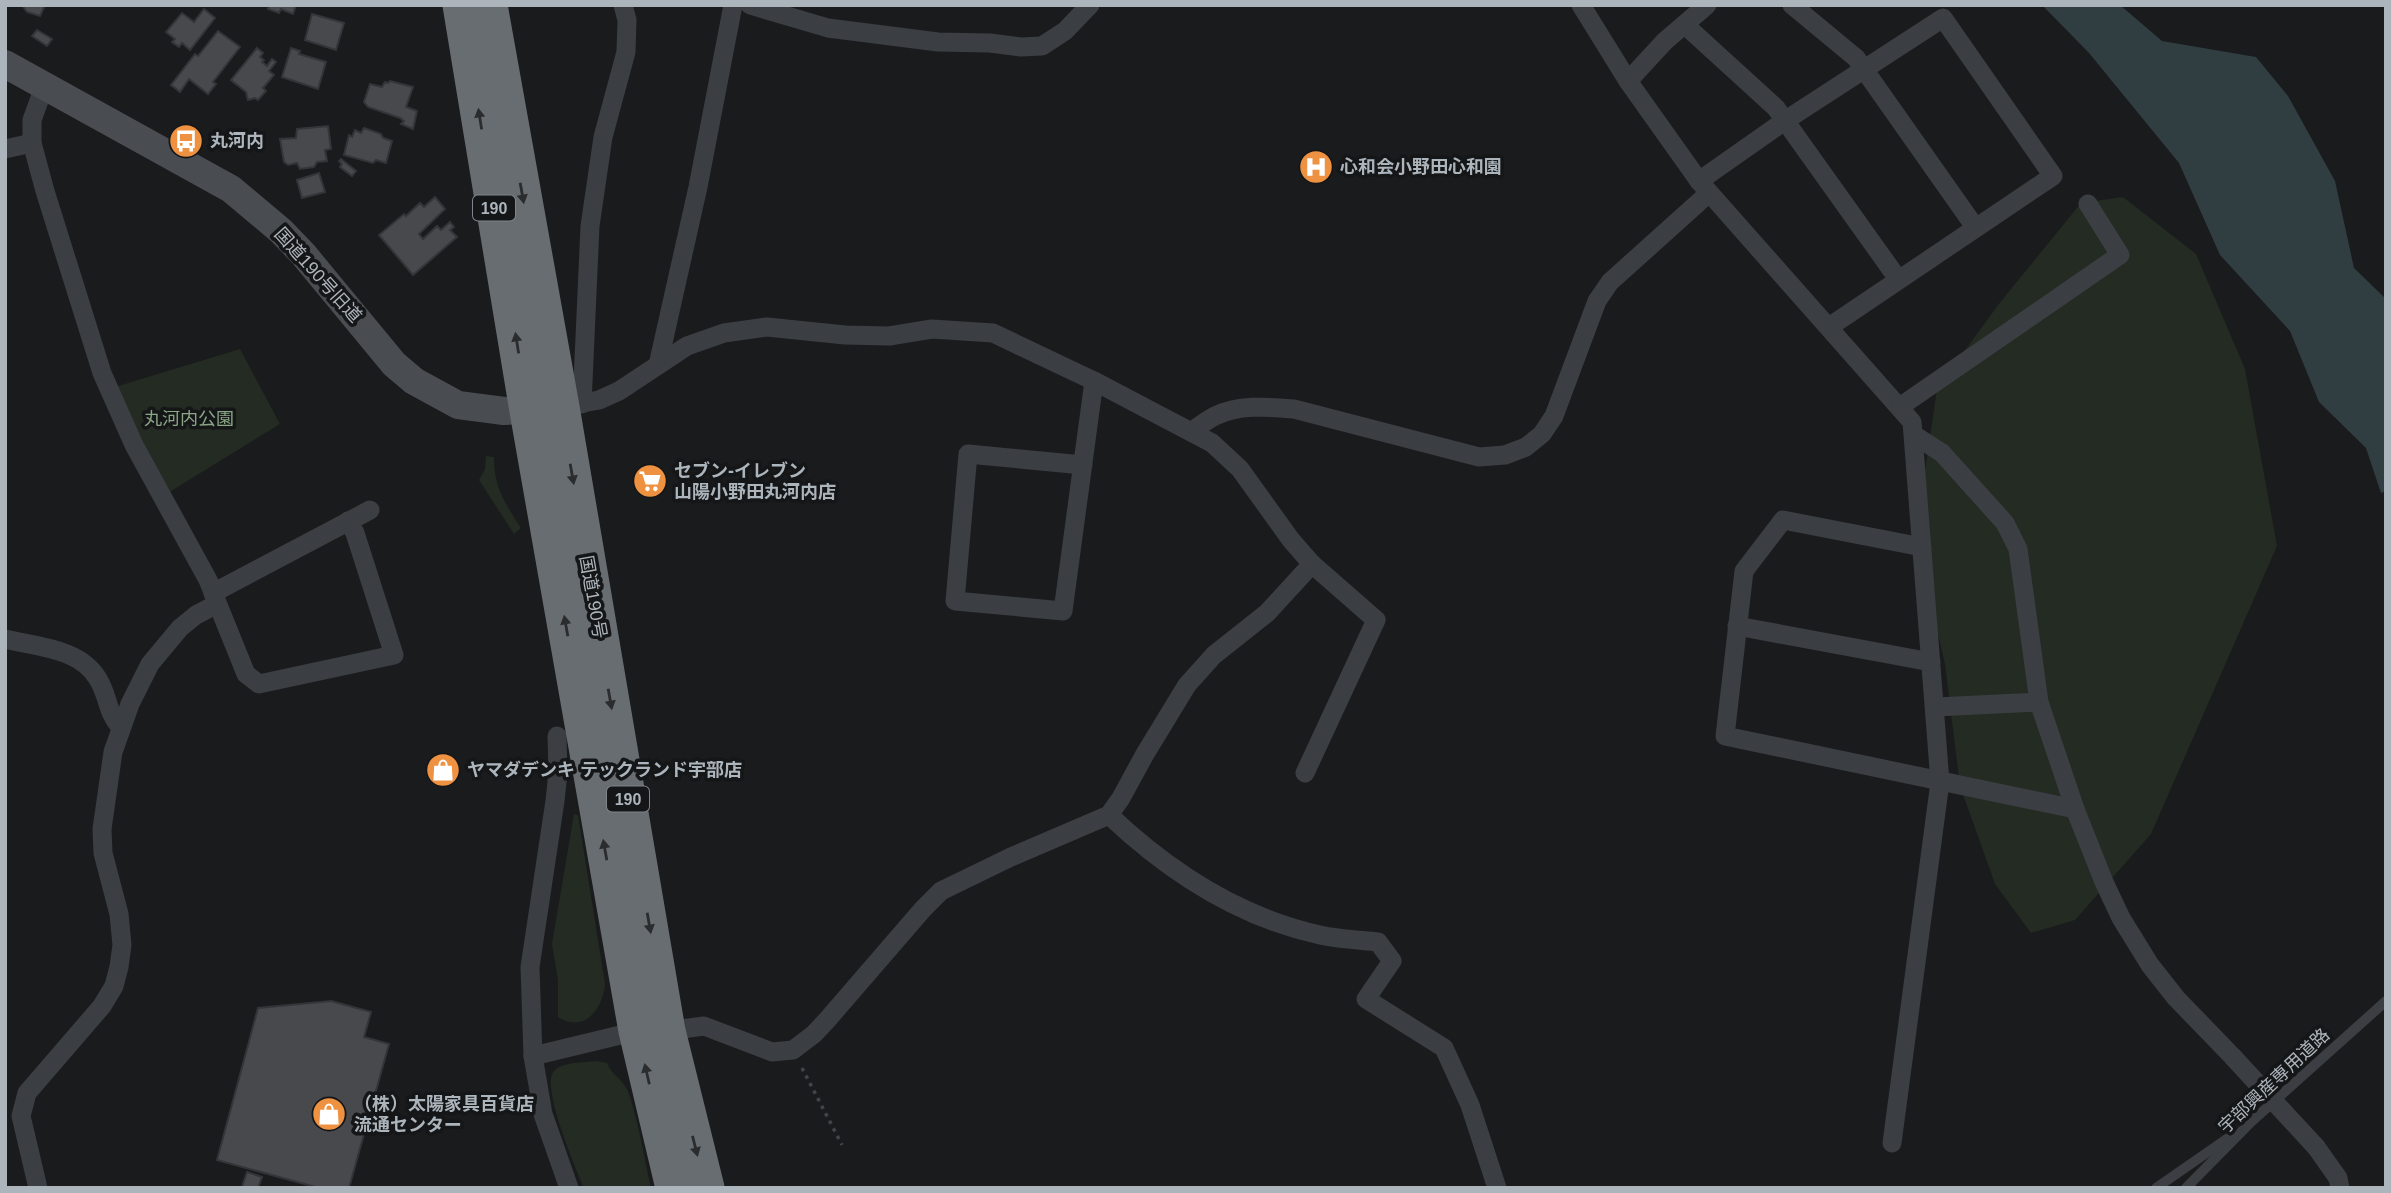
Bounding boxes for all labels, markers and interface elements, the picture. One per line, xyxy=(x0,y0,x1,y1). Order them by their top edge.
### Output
one-way arrow xyxy=(474,108,485,130)
bus stop icon: 丸河内 xyxy=(167,122,205,160)
place label: 丸河内 xyxy=(210,131,264,151)
hospital icon: 心和会小野田心和園 xyxy=(1297,148,1335,186)
place label: 心和会小野田心和園 xyxy=(1340,157,1502,177)
one-way arrow xyxy=(517,182,528,204)
road number: 190 xyxy=(473,196,515,220)
street label: 国道190号旧道 xyxy=(270,224,366,326)
one-way arrow xyxy=(511,332,522,354)
park label: 丸河内公園 xyxy=(144,409,234,429)
place label: セブン-イレブン 山陽小野田丸河内店 xyxy=(674,461,836,502)
supermarket icon: セブン-イレブン 山陽小野田丸河内店 xyxy=(631,462,669,500)
one-way arrow xyxy=(567,463,578,485)
street label: 国道190号 xyxy=(576,554,610,640)
one-way arrow xyxy=(560,615,571,637)
one-way arrow xyxy=(605,688,616,710)
shop icon: ヤマダデンキ テックランド宇部店 xyxy=(424,751,462,789)
place label: ヤマダデンキ テックランド宇部店 xyxy=(467,760,742,780)
road number: 190 xyxy=(607,786,649,812)
one-way arrow xyxy=(599,839,610,861)
one-way arrow xyxy=(644,912,655,934)
street label: 宇部興産専用道路 xyxy=(2215,1025,2333,1137)
one-way arrow xyxy=(641,1063,652,1085)
place label: （株）太陽家具百貨店 流通センター xyxy=(354,1094,534,1135)
shop icon: （株）太陽家具百貨店 流通センター xyxy=(310,1095,348,1133)
one-way arrow xyxy=(690,1135,701,1157)

